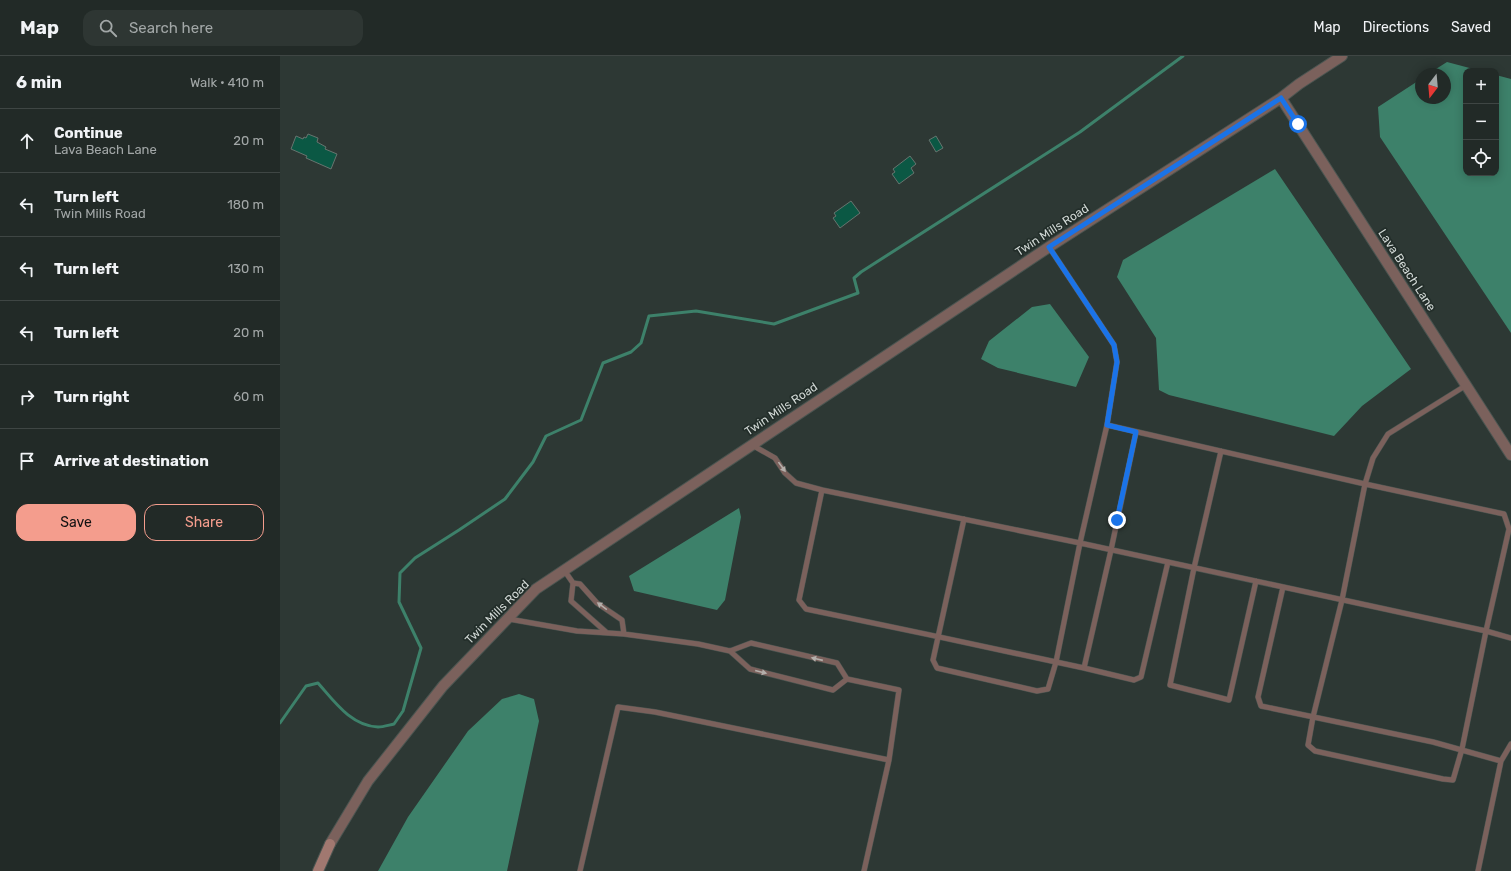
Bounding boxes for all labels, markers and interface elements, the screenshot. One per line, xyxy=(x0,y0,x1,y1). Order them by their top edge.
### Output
search box xyxy=(83,10,363,46)
text: Map xyxy=(20,16,59,39)
icon: search xyxy=(97,17,119,39)
text: Search here xyxy=(129,19,213,37)
text: Map xyxy=(1314,19,1341,36)
text: Directions xyxy=(1363,19,1429,36)
text: Saved xyxy=(1451,19,1491,36)
north arrow xyxy=(1415,68,1451,104)
map controls xyxy=(1463,68,1499,176)
button: + xyxy=(1463,68,1499,104)
text: 6 min xyxy=(16,72,62,92)
text: Walk · 410 m xyxy=(190,75,264,90)
button: − xyxy=(1463,104,1499,140)
route start xyxy=(1289,115,1307,133)
text: Continue xyxy=(54,124,123,142)
icon: ahead xyxy=(16,130,38,152)
text: 20 m xyxy=(233,133,264,148)
button: locate xyxy=(1463,140,1499,176)
text: Lava Beach Lane xyxy=(54,142,157,157)
text: Turn left xyxy=(54,188,119,206)
icon: left xyxy=(16,194,38,216)
text: 180 m xyxy=(227,197,264,212)
street label: Twin Mills Road xyxy=(1013,201,1091,259)
text: Twin Mills Road xyxy=(54,206,146,221)
street label: Lava Beach Lane xyxy=(1375,226,1439,314)
icon: left xyxy=(16,258,38,280)
text: Turn left xyxy=(54,260,119,278)
text: 130 m xyxy=(228,261,264,276)
icon: left xyxy=(16,322,38,344)
text: Turn left xyxy=(54,324,119,342)
text: 20 m xyxy=(233,325,264,340)
street label: Twin Mills Road xyxy=(742,380,820,438)
icon: right xyxy=(16,386,38,408)
text: Turn right xyxy=(54,388,129,406)
text: 60 m xyxy=(233,389,264,404)
icon: arrive xyxy=(16,450,38,472)
text: Arrive at destination xyxy=(54,452,209,470)
one-way arrow xyxy=(778,462,786,473)
button: Save xyxy=(16,504,136,541)
button: Share xyxy=(144,504,264,541)
route end xyxy=(1108,511,1126,529)
street label: Twin Mills Road xyxy=(462,577,532,647)
one-way arrow xyxy=(597,602,607,610)
one-way arrow xyxy=(811,655,823,661)
one-way arrow xyxy=(755,669,767,675)

